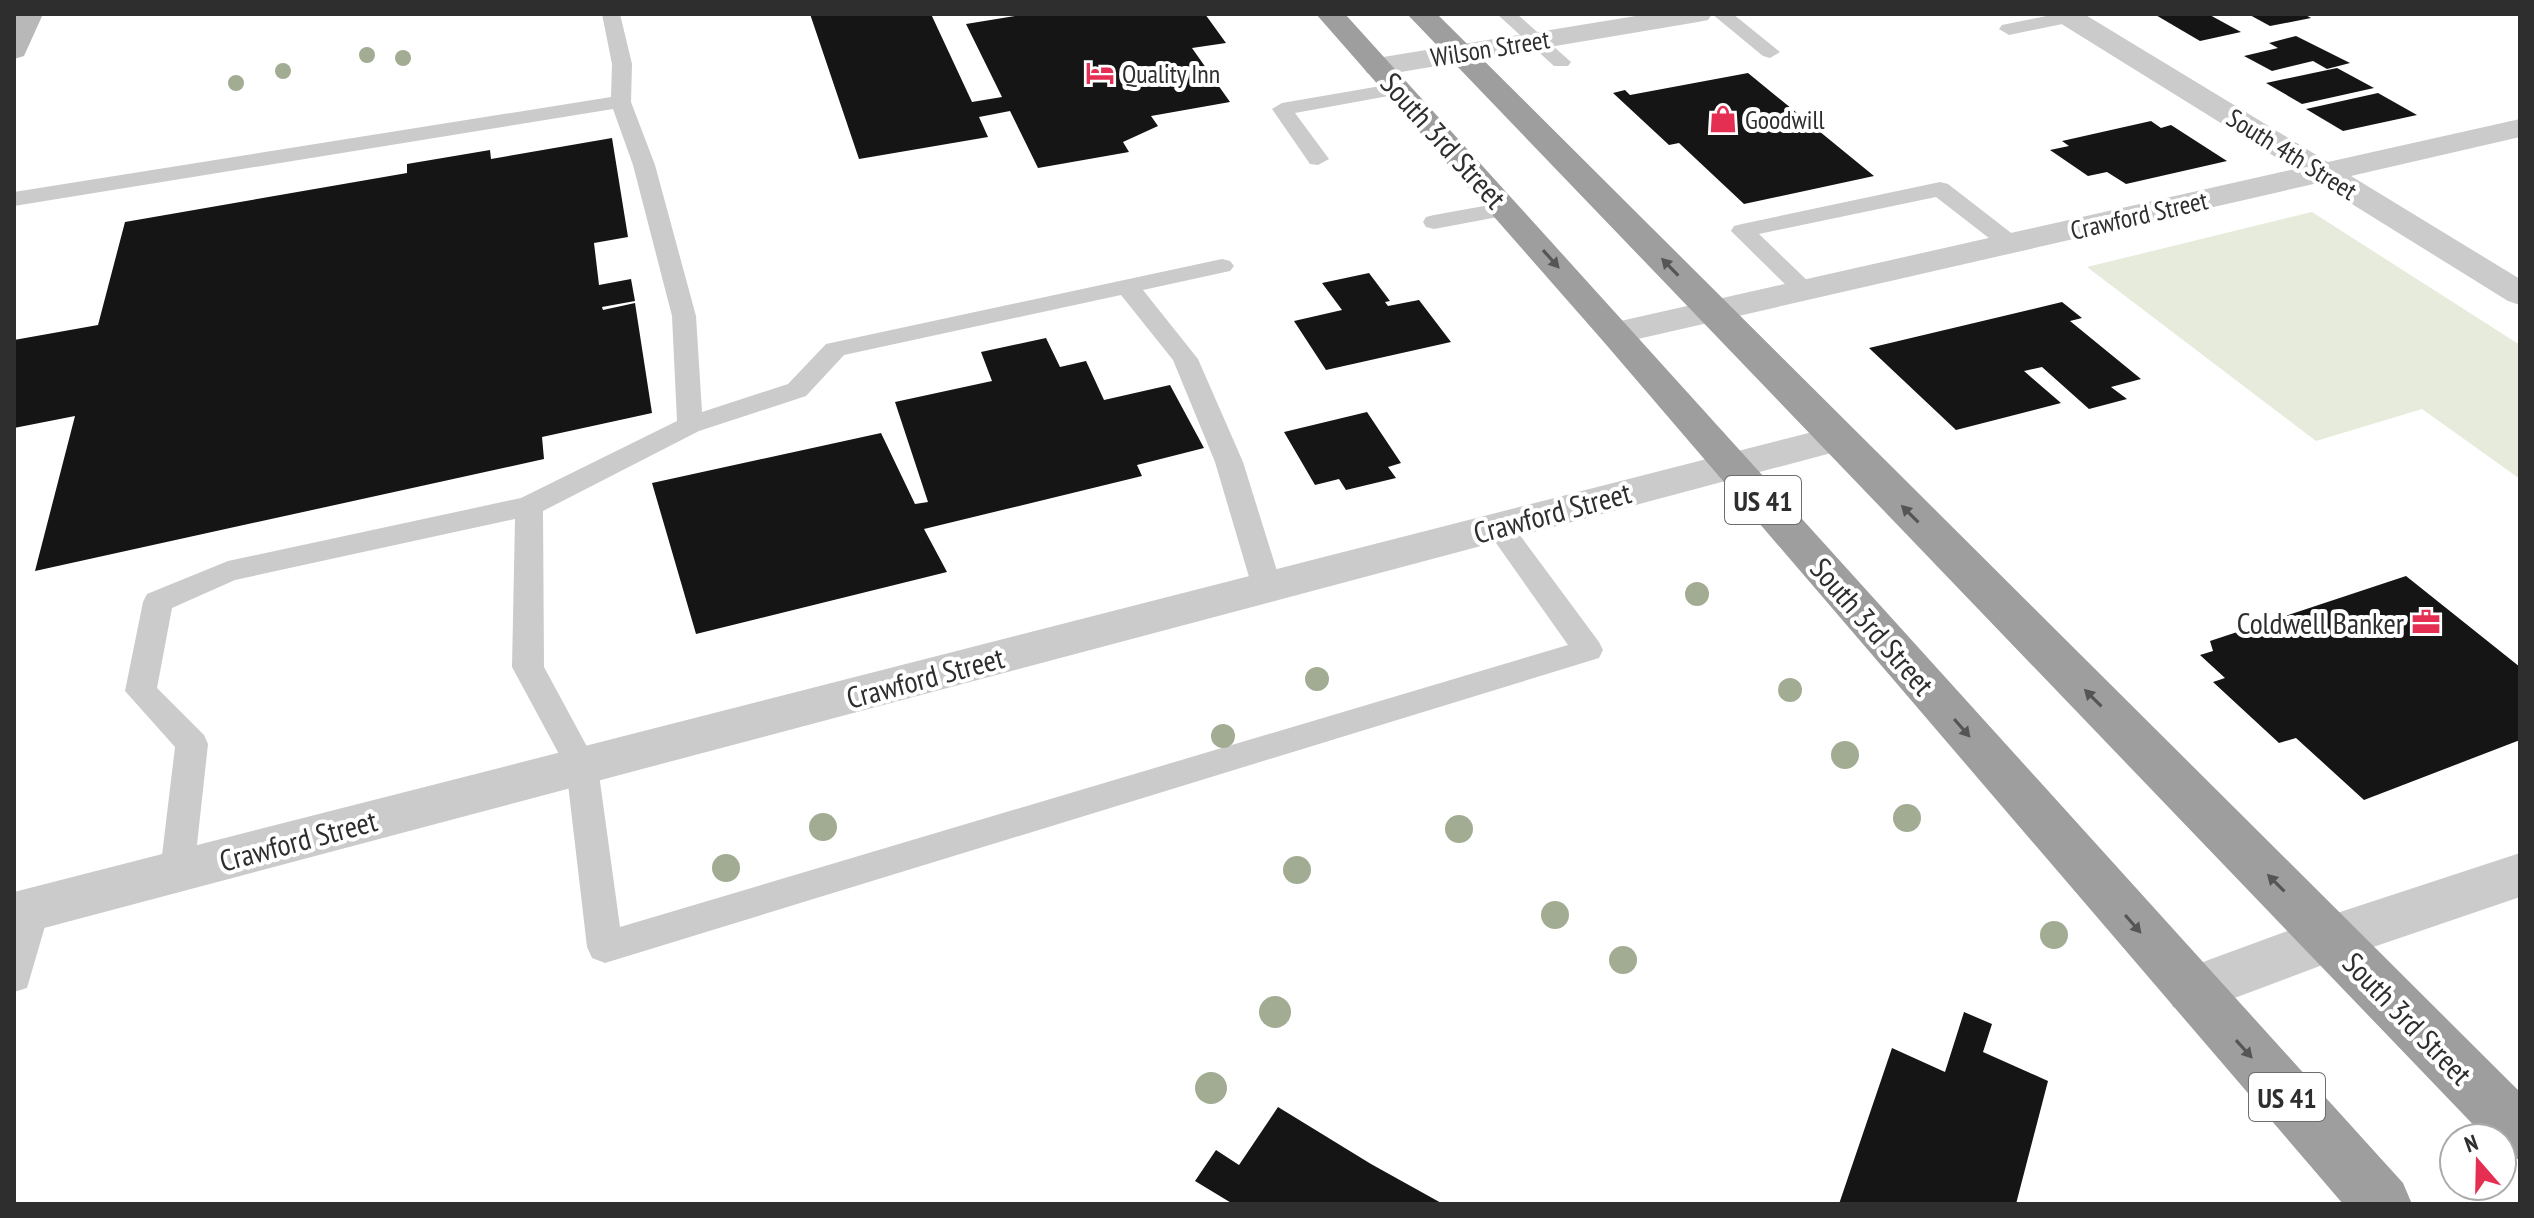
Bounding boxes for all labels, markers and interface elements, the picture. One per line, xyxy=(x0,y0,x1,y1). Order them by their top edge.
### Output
street label: Wilson Street xyxy=(1428,22,1552,74)
place label: Quality Inn xyxy=(1122,57,1220,90)
hotel icon: Quality Inn xyxy=(1085,58,1115,88)
street label: South 3rd Street xyxy=(1373,64,1516,217)
street label: South 4th Street xyxy=(2221,101,2363,207)
place label: Goodwill xyxy=(1745,103,1825,136)
shop icon: Goodwill xyxy=(1708,104,1738,134)
street label: Crawford Street xyxy=(2067,183,2211,247)
one-way arrow xyxy=(1541,250,1559,269)
one-way arrow xyxy=(1662,258,1680,277)
street label: Crawford Street xyxy=(1469,472,1636,552)
road number: US 41 xyxy=(1725,476,1801,524)
one-way arrow xyxy=(1901,505,1920,524)
street label: South 3rd Street xyxy=(1803,549,1944,703)
place label: Coldwell Banker xyxy=(2237,603,2405,642)
office icon: Coldwell Banker xyxy=(2411,607,2441,637)
street label: Crawford Street xyxy=(842,637,1009,717)
one-way arrow xyxy=(2084,689,2103,708)
one-way arrow xyxy=(1953,719,1971,738)
street label: Crawford Street xyxy=(215,800,382,880)
one-way arrow xyxy=(2267,874,2286,893)
one-way arrow xyxy=(2124,914,2142,933)
street label: South 3rd Street xyxy=(2335,943,2482,1093)
one-way arrow xyxy=(2234,1039,2252,1058)
road number: US 41 xyxy=(2249,1073,2325,1121)
north arrow xyxy=(2438,1122,2518,1202)
text: N xyxy=(2461,1128,2482,1158)

